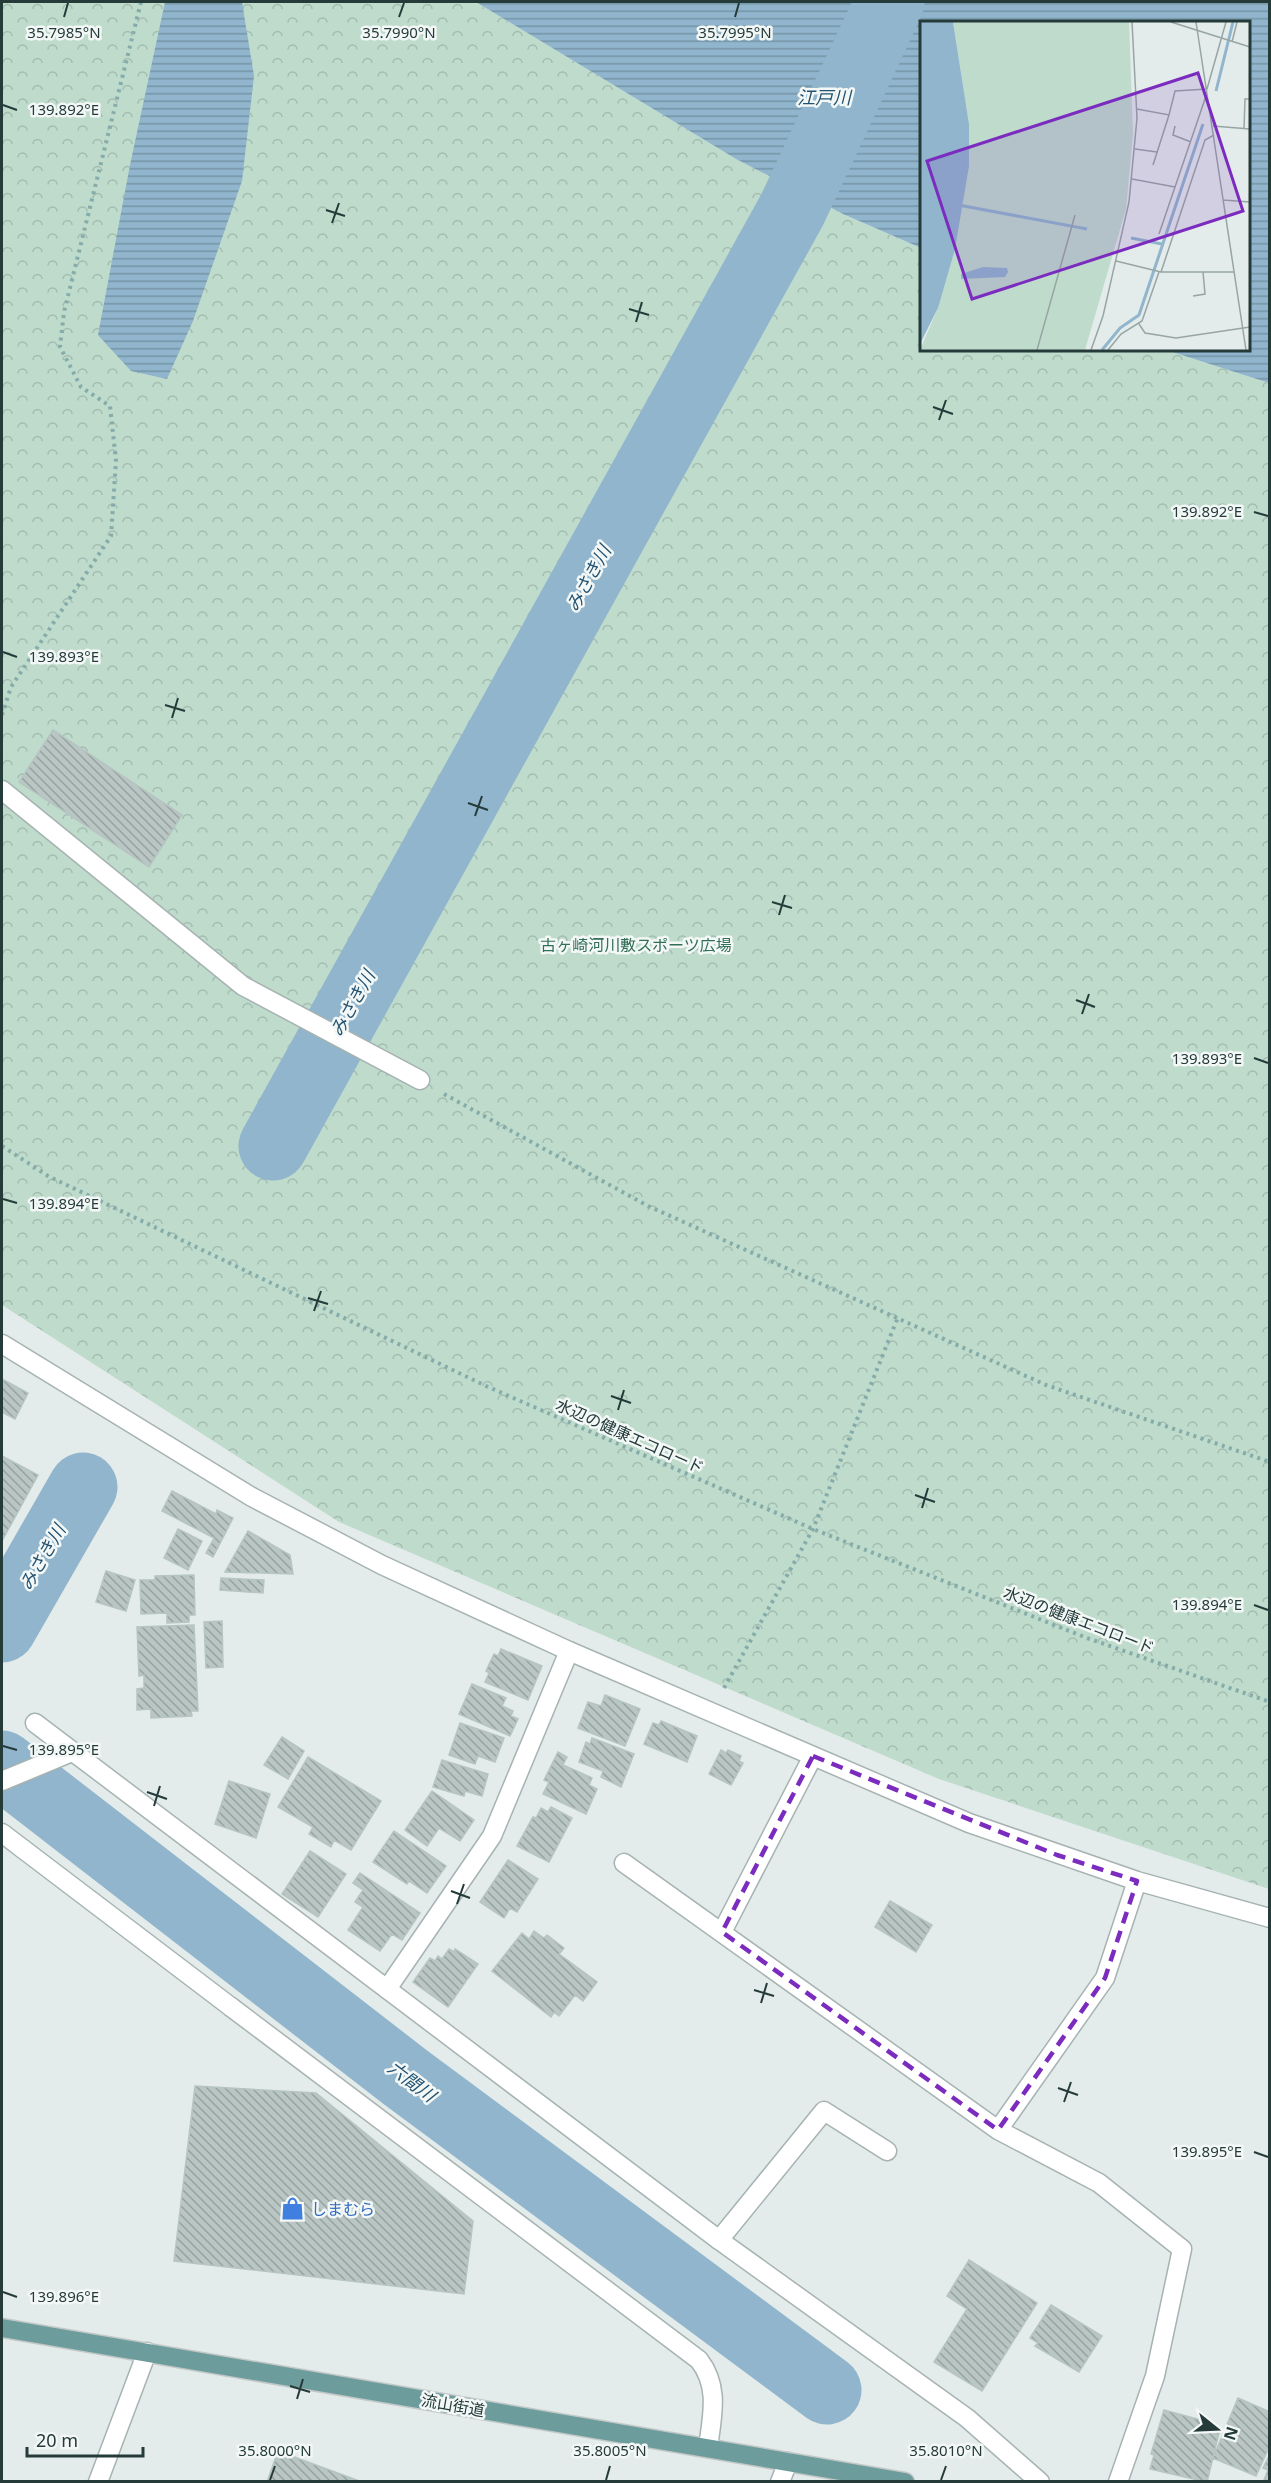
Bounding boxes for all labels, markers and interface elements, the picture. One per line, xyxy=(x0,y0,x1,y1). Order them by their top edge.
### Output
inset map xyxy=(920,21,1250,351)
text: 35.7985°N xyxy=(27,22,101,42)
text: 35.7990°N xyxy=(362,22,436,42)
text: 35.7995°N xyxy=(698,22,772,42)
water label: 江戸川 xyxy=(797,85,853,109)
text: 139.892°E xyxy=(29,99,99,119)
text: 139.892°E xyxy=(1172,501,1242,521)
water label: みさき川 xyxy=(560,539,617,615)
text: 139.893°E xyxy=(29,646,99,666)
park label: 古ヶ崎河川敷スポーツ広場 xyxy=(540,934,732,956)
water label: みさき川 xyxy=(324,964,381,1040)
text: 139.893°E xyxy=(1172,1048,1242,1068)
text: 139.894°E xyxy=(29,1193,99,1213)
street label: 水辺の健康エコロード xyxy=(552,1393,708,1479)
water label: みさき川 xyxy=(14,1518,71,1594)
street label: 水辺の健康エコロード xyxy=(1000,1581,1158,1659)
text: 139.894°E xyxy=(1172,1594,1242,1614)
text: 139.895°E xyxy=(29,1739,99,1759)
water label: 六間川 xyxy=(383,2055,442,2108)
text: 139.895°E xyxy=(1172,2141,1242,2161)
shop icon: しまむら xyxy=(280,2196,306,2222)
place label: しまむら xyxy=(311,2198,375,2220)
text: 139.896°E xyxy=(29,2286,99,2306)
street label: 流山街道 xyxy=(420,2389,486,2421)
north arrow xyxy=(1187,2399,1247,2459)
scale bar xyxy=(27,2420,142,2458)
text: N xyxy=(1219,2424,1244,2443)
text: 20 m xyxy=(36,2428,78,2452)
text: 35.8000°N xyxy=(238,2440,312,2460)
text: 35.8005°N xyxy=(573,2440,647,2460)
text: 35.8010°N xyxy=(909,2440,983,2460)

